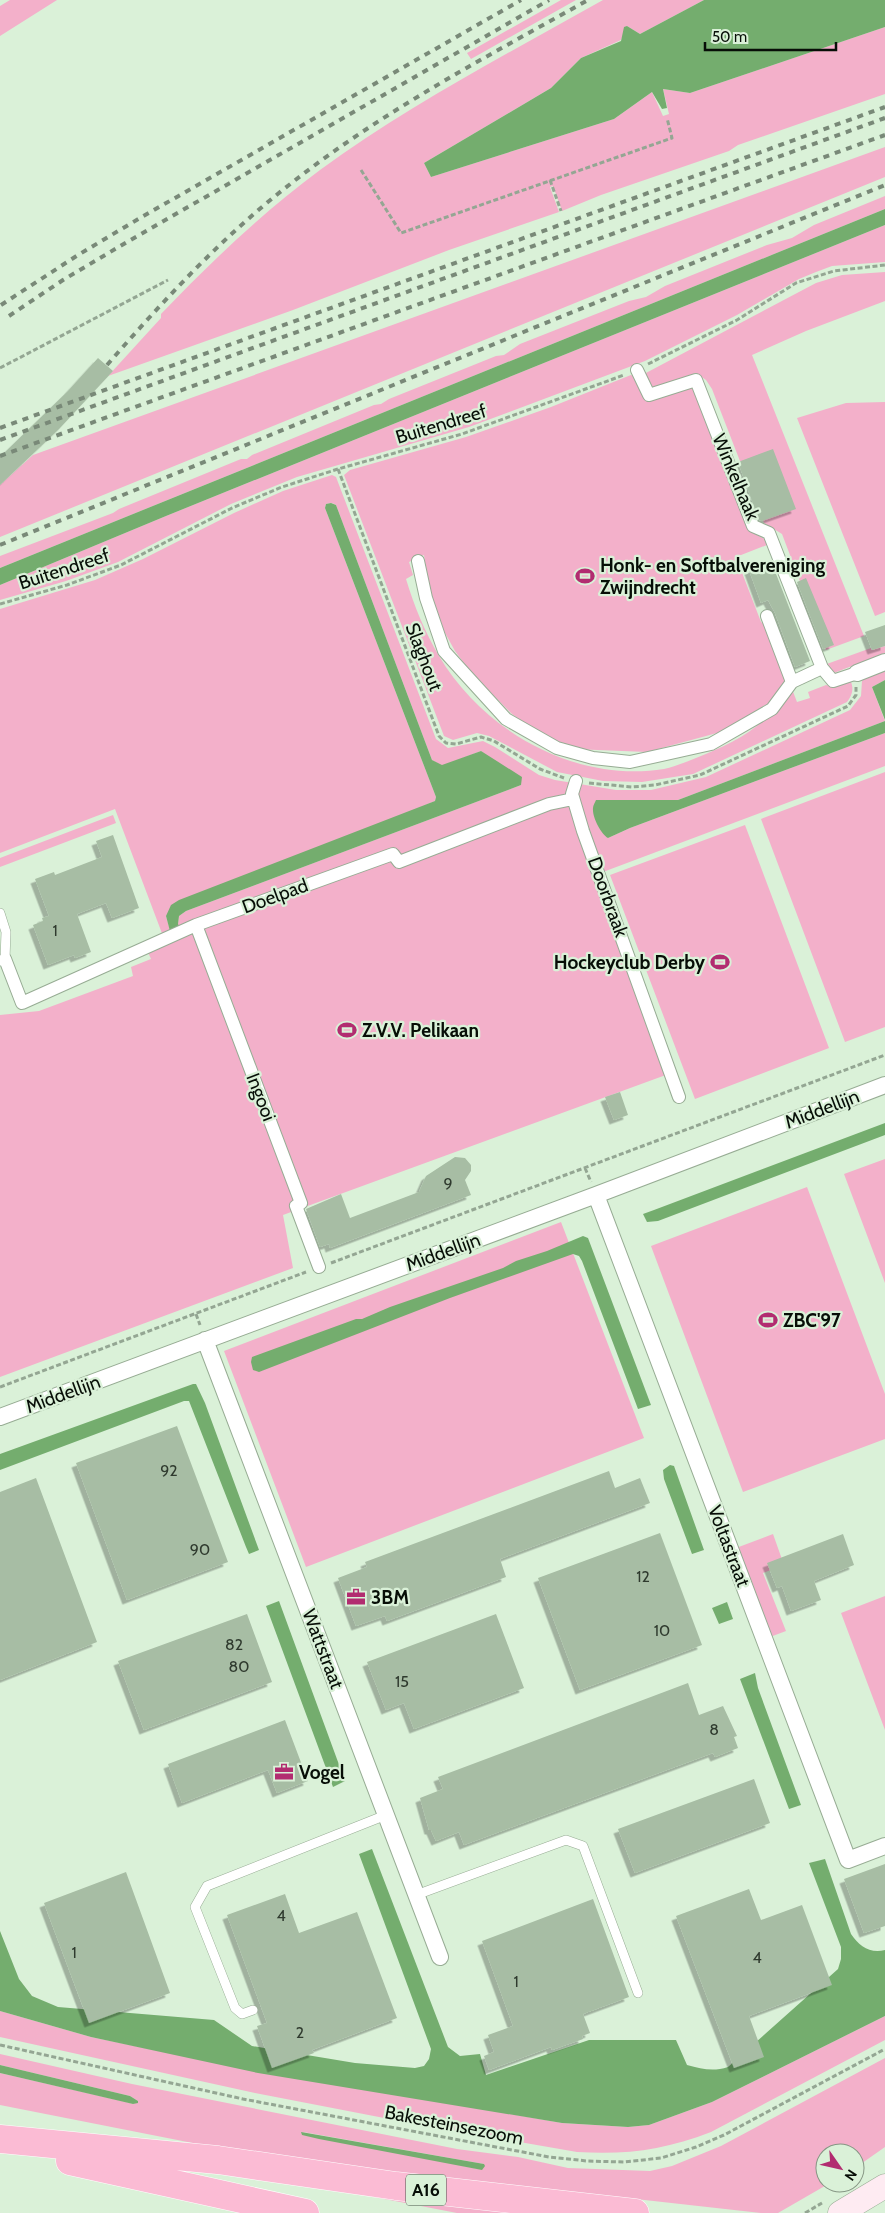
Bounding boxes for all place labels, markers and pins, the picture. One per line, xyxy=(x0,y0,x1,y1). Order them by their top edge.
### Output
place label: Honk- en Softbalvereniging Zwijndrecht xyxy=(600,554,826,599)
sports icon: Honk- en Softbalvereniging Zwijndrecht xyxy=(574,565,596,587)
place label: Hockeyclub Derby xyxy=(554,951,706,974)
sports icon: Hockeyclub Derby xyxy=(709,951,731,973)
sports icon: Z.V.V. Pelikaan xyxy=(336,1019,358,1041)
place label: Z.V.V. Pelikaan xyxy=(362,1019,479,1042)
sports icon: ZBC'97 xyxy=(757,1309,779,1331)
place label: ZBC'97 xyxy=(783,1309,841,1332)
office icon: 3BM xyxy=(345,1586,367,1608)
place label: 3BM xyxy=(371,1586,409,1609)
office icon: Vogel xyxy=(273,1761,295,1783)
place label: Vogel xyxy=(299,1761,345,1784)

